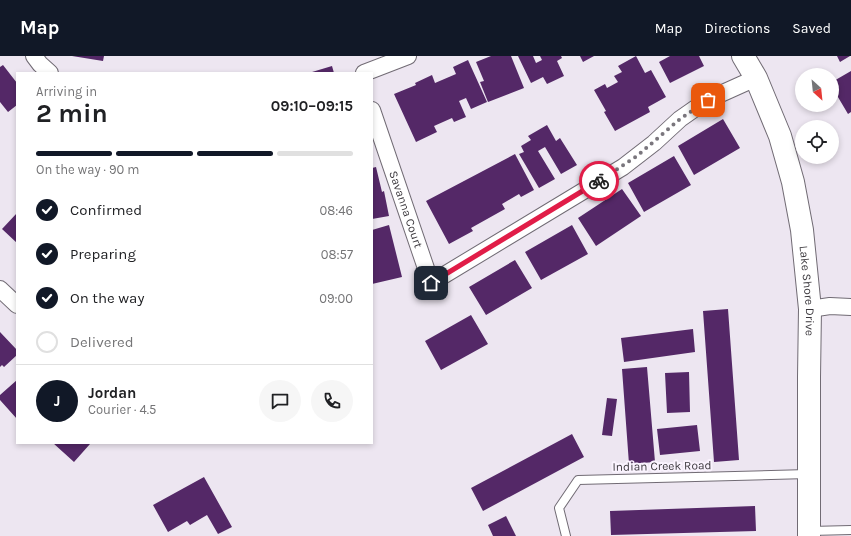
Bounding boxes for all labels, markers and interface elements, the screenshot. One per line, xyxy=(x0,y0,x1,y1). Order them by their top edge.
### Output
text: Map xyxy=(20,17,59,39)
text: Map xyxy=(655,20,683,37)
text: Directions xyxy=(705,20,770,37)
text: Saved xyxy=(792,20,831,37)
north arrow xyxy=(795,68,839,112)
map controls xyxy=(795,68,839,164)
pin xyxy=(691,83,725,117)
text: Arriving in xyxy=(36,84,97,99)
icon: bag xyxy=(697,89,719,111)
text: 09:10–09:15 xyxy=(271,97,353,115)
text: 2 min xyxy=(36,98,108,129)
button: locate xyxy=(795,120,839,164)
courier xyxy=(579,161,619,201)
text: On the way · 90 m xyxy=(36,162,139,177)
street label: Savanna Court xyxy=(386,169,426,250)
icon: bike xyxy=(588,170,610,192)
icon: check xyxy=(36,199,58,221)
text: Confirmed xyxy=(70,201,142,219)
text: 08:46 xyxy=(320,203,353,218)
icon: check xyxy=(36,243,58,265)
text: Preparing xyxy=(70,245,136,263)
street label: Lake Shore Drive xyxy=(797,245,817,336)
text: 08:57 xyxy=(321,247,353,262)
pin xyxy=(414,266,448,300)
icon: home xyxy=(420,272,442,294)
icon: check xyxy=(36,287,58,309)
text: On the way xyxy=(70,289,144,307)
text: 09:00 xyxy=(319,291,353,306)
text: Delivered xyxy=(70,333,134,351)
button: chat xyxy=(259,380,301,422)
button: phone xyxy=(311,380,353,422)
text: Jordan xyxy=(88,384,136,402)
text: J xyxy=(54,392,60,410)
text: Courier · 4.5 xyxy=(88,402,156,417)
street label: Indian Creek Road xyxy=(612,458,712,474)

